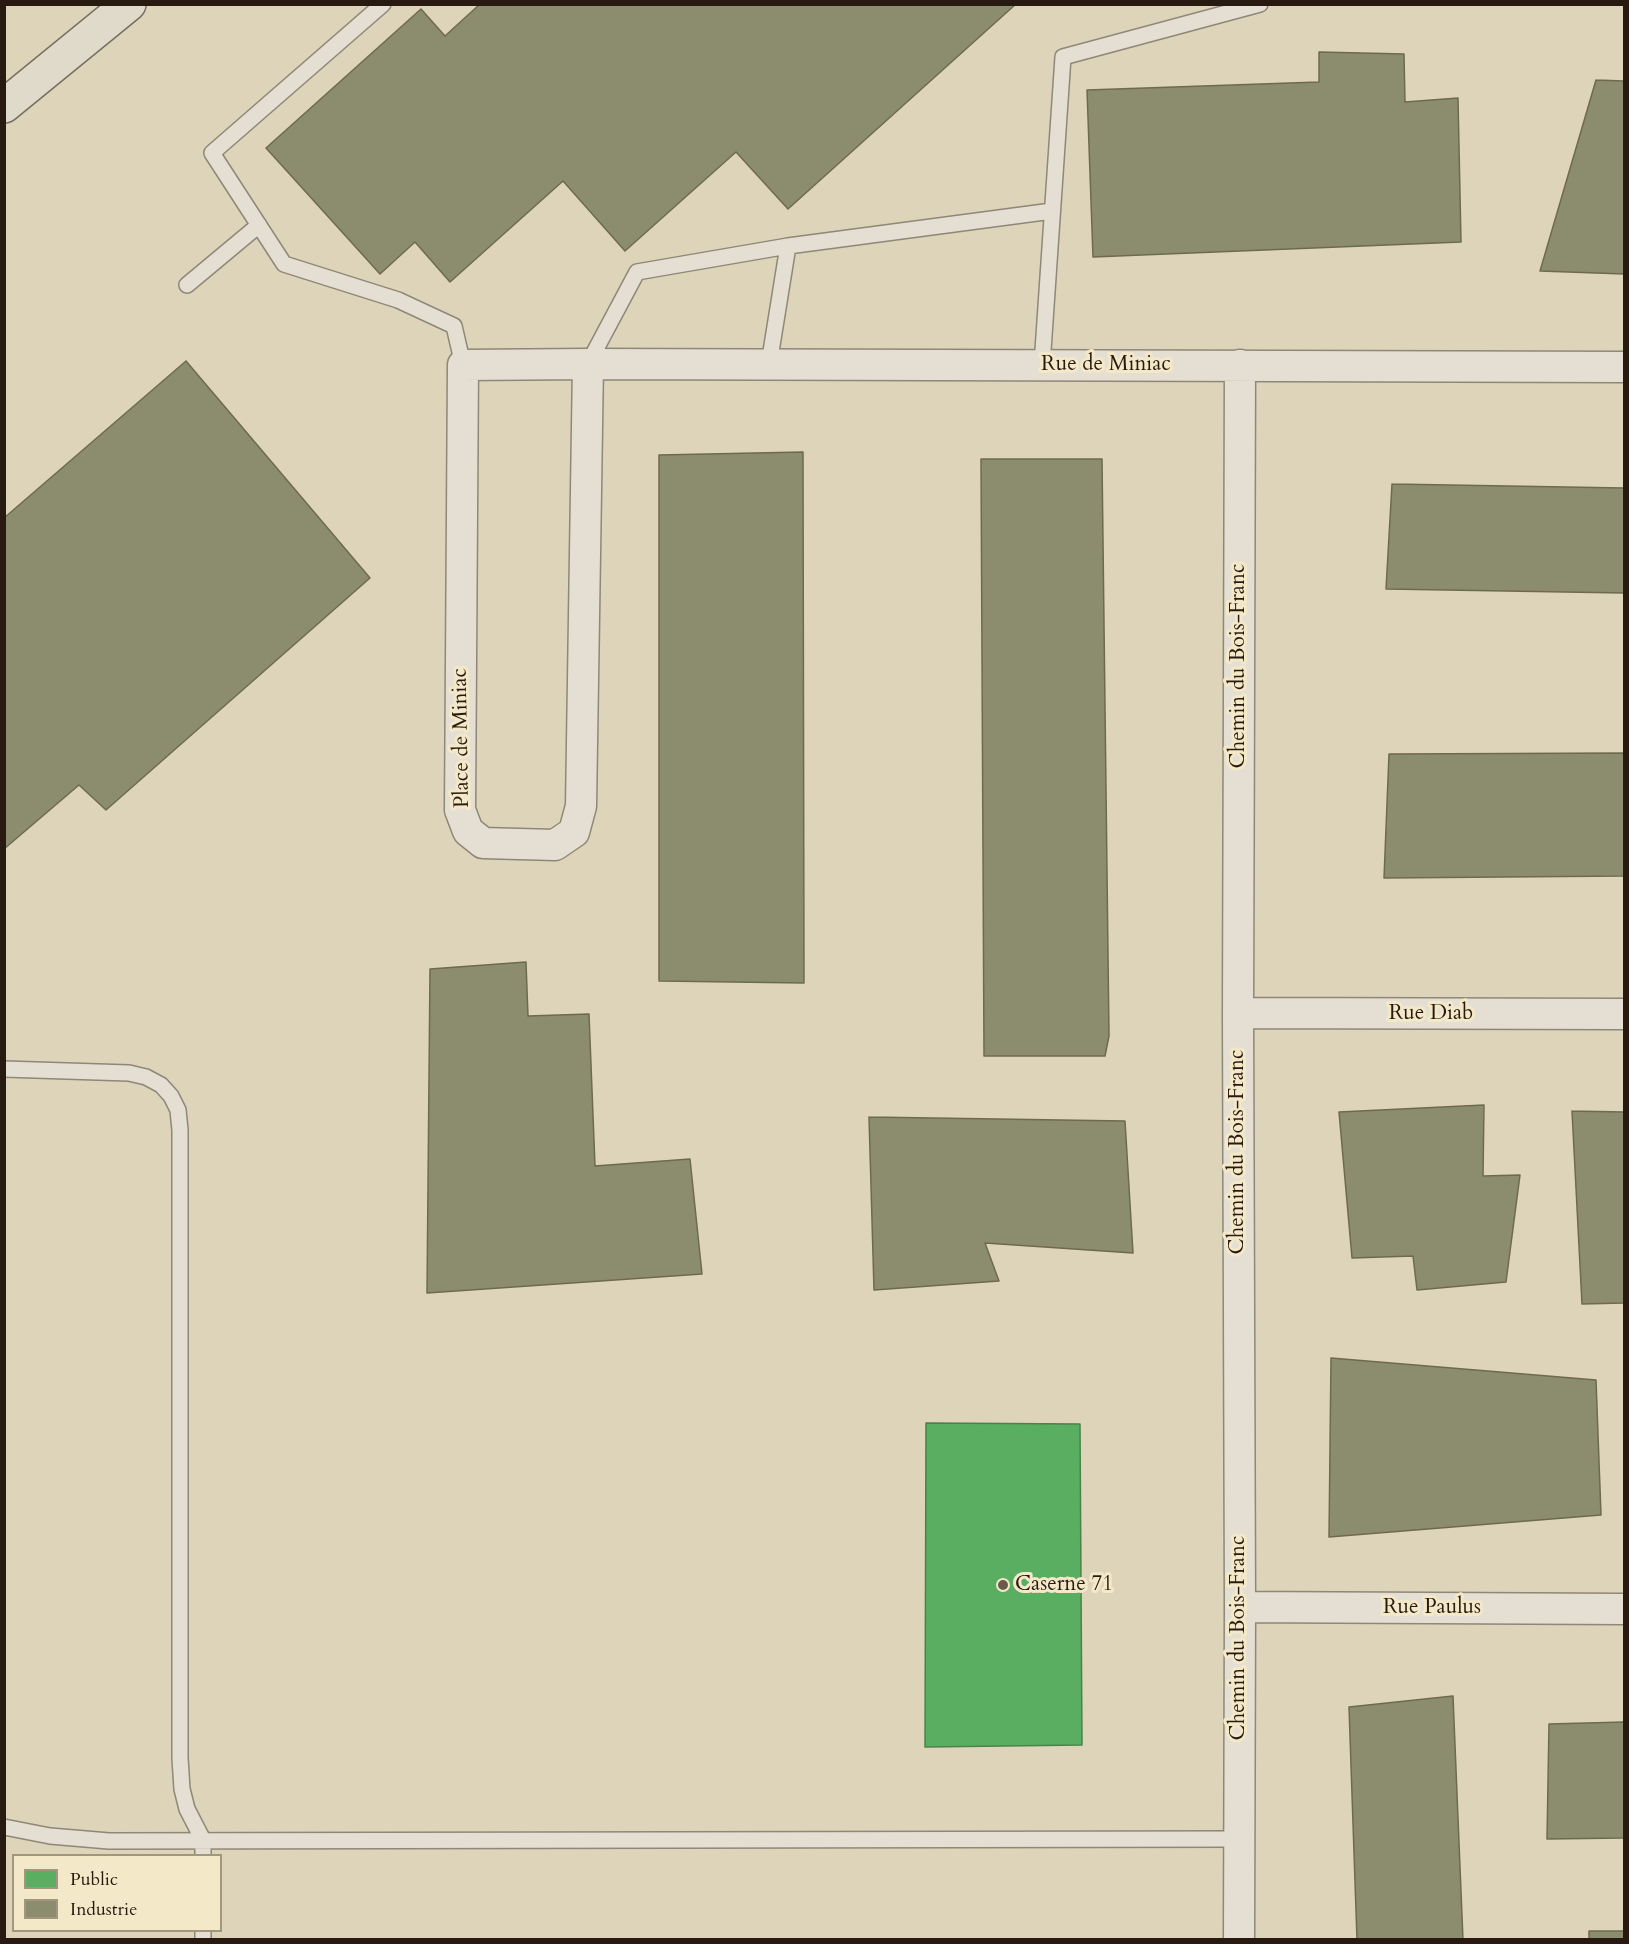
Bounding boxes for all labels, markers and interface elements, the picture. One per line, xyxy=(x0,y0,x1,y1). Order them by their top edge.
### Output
street label: Rue de Miniac xyxy=(1041,352,1171,378)
street label: Chemin du Bois-Franc xyxy=(1226,564,1252,768)
street label: Place de Miniac xyxy=(448,668,476,808)
street label: Rue Diab xyxy=(1389,1001,1473,1027)
street label: Chemin du Bois-Franc xyxy=(1225,1050,1251,1254)
street label: Chemin du Bois-Franc xyxy=(1226,1536,1252,1740)
place label: Caserne 71 xyxy=(1015,1572,1113,1598)
marker: Caserne 71 xyxy=(996,1578,1010,1592)
street label: Rue Paulus xyxy=(1383,1595,1481,1621)
legend xyxy=(12,1854,222,1932)
text: Public xyxy=(70,1867,118,1892)
text: Industrie xyxy=(70,1897,137,1922)

